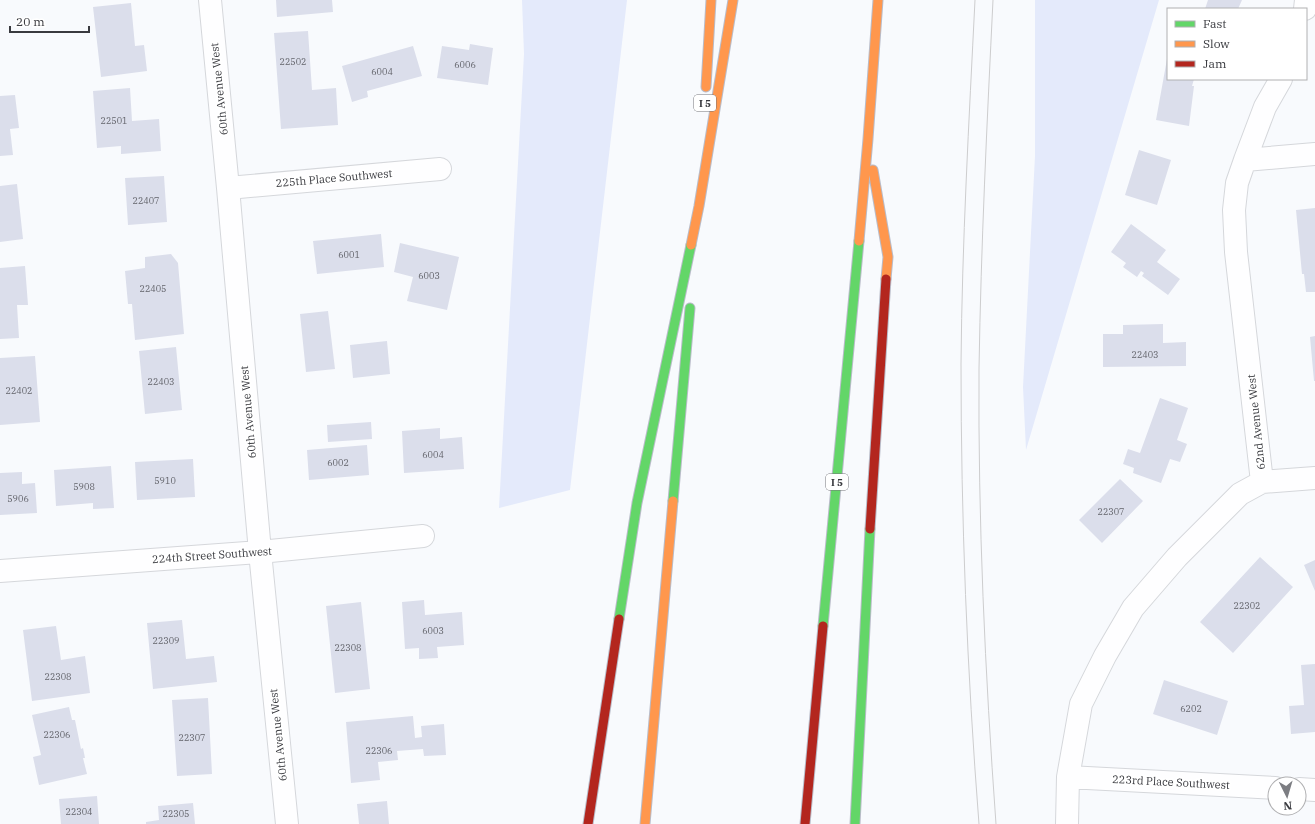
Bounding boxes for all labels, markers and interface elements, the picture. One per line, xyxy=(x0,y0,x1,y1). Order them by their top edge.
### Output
scale bar xyxy=(10,8,89,34)
legend xyxy=(1167,8,1307,80)
text: 20 m xyxy=(16,14,45,29)
text: Fast xyxy=(1203,16,1227,31)
text: Slow xyxy=(1203,36,1230,51)
street label: 60th Avenue West xyxy=(207,42,231,136)
house number: 22502 xyxy=(279,56,307,67)
text: Jam xyxy=(1203,56,1227,71)
house number: 6006 xyxy=(454,59,476,70)
house number: 6004 xyxy=(371,66,393,77)
road number: I 5 xyxy=(694,95,716,111)
house number: 22501 xyxy=(100,115,128,126)
street label: 225th Place Southwest xyxy=(275,166,393,190)
house number: 22407 xyxy=(132,195,160,206)
house number: 6001 xyxy=(338,249,360,260)
house number: 6003 xyxy=(418,270,440,281)
house number: 22405 xyxy=(139,283,167,294)
house number: 22403 xyxy=(1131,349,1159,360)
street label: 60th Avenue West xyxy=(237,365,259,459)
street label: 62nd Avenue West xyxy=(1244,373,1268,470)
house number: 22403 xyxy=(147,376,175,387)
house number: 22402 xyxy=(5,385,33,396)
house number: 6004 xyxy=(422,449,444,460)
house number: 6002 xyxy=(327,457,349,468)
road number: I 5 xyxy=(826,474,848,490)
house number: 5910 xyxy=(154,475,176,486)
house number: 5908 xyxy=(73,481,95,492)
house number: 5906 xyxy=(7,493,29,504)
house number: 22307 xyxy=(1097,506,1125,517)
street label: 224th Street Southwest xyxy=(152,544,273,566)
house number: 22302 xyxy=(1233,600,1261,611)
house number: 6003 xyxy=(422,625,444,636)
house number: 22309 xyxy=(152,635,180,646)
house number: 22308 xyxy=(334,642,362,653)
house number: 22308 xyxy=(44,671,72,682)
street label: 60th Avenue West xyxy=(266,688,290,782)
house number: 6202 xyxy=(1180,703,1202,714)
house number: 22306 xyxy=(43,729,71,740)
house number: 22307 xyxy=(178,732,206,743)
house number: 22306 xyxy=(365,745,393,756)
street label: 223rd Place Southwest xyxy=(1112,772,1230,792)
north arrow xyxy=(1267,776,1307,816)
text: N xyxy=(1283,799,1293,813)
house number: 22304 xyxy=(65,806,93,817)
house number: 22305 xyxy=(162,808,190,819)

